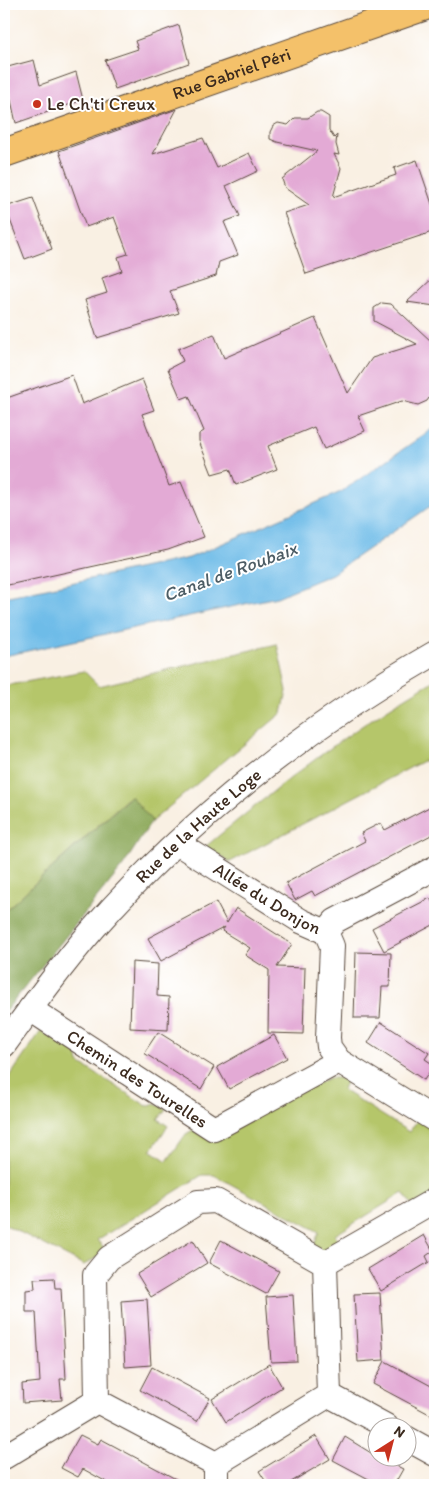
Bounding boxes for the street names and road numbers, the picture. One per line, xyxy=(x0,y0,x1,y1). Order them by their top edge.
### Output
street label: Rue Gabriel Péri xyxy=(169,43,294,104)
street label: Rue de la Haute Loge xyxy=(131,764,266,888)
street label: Allée du Donjon xyxy=(209,858,324,939)
street label: Chemin des Tourelles xyxy=(62,1025,212,1133)

